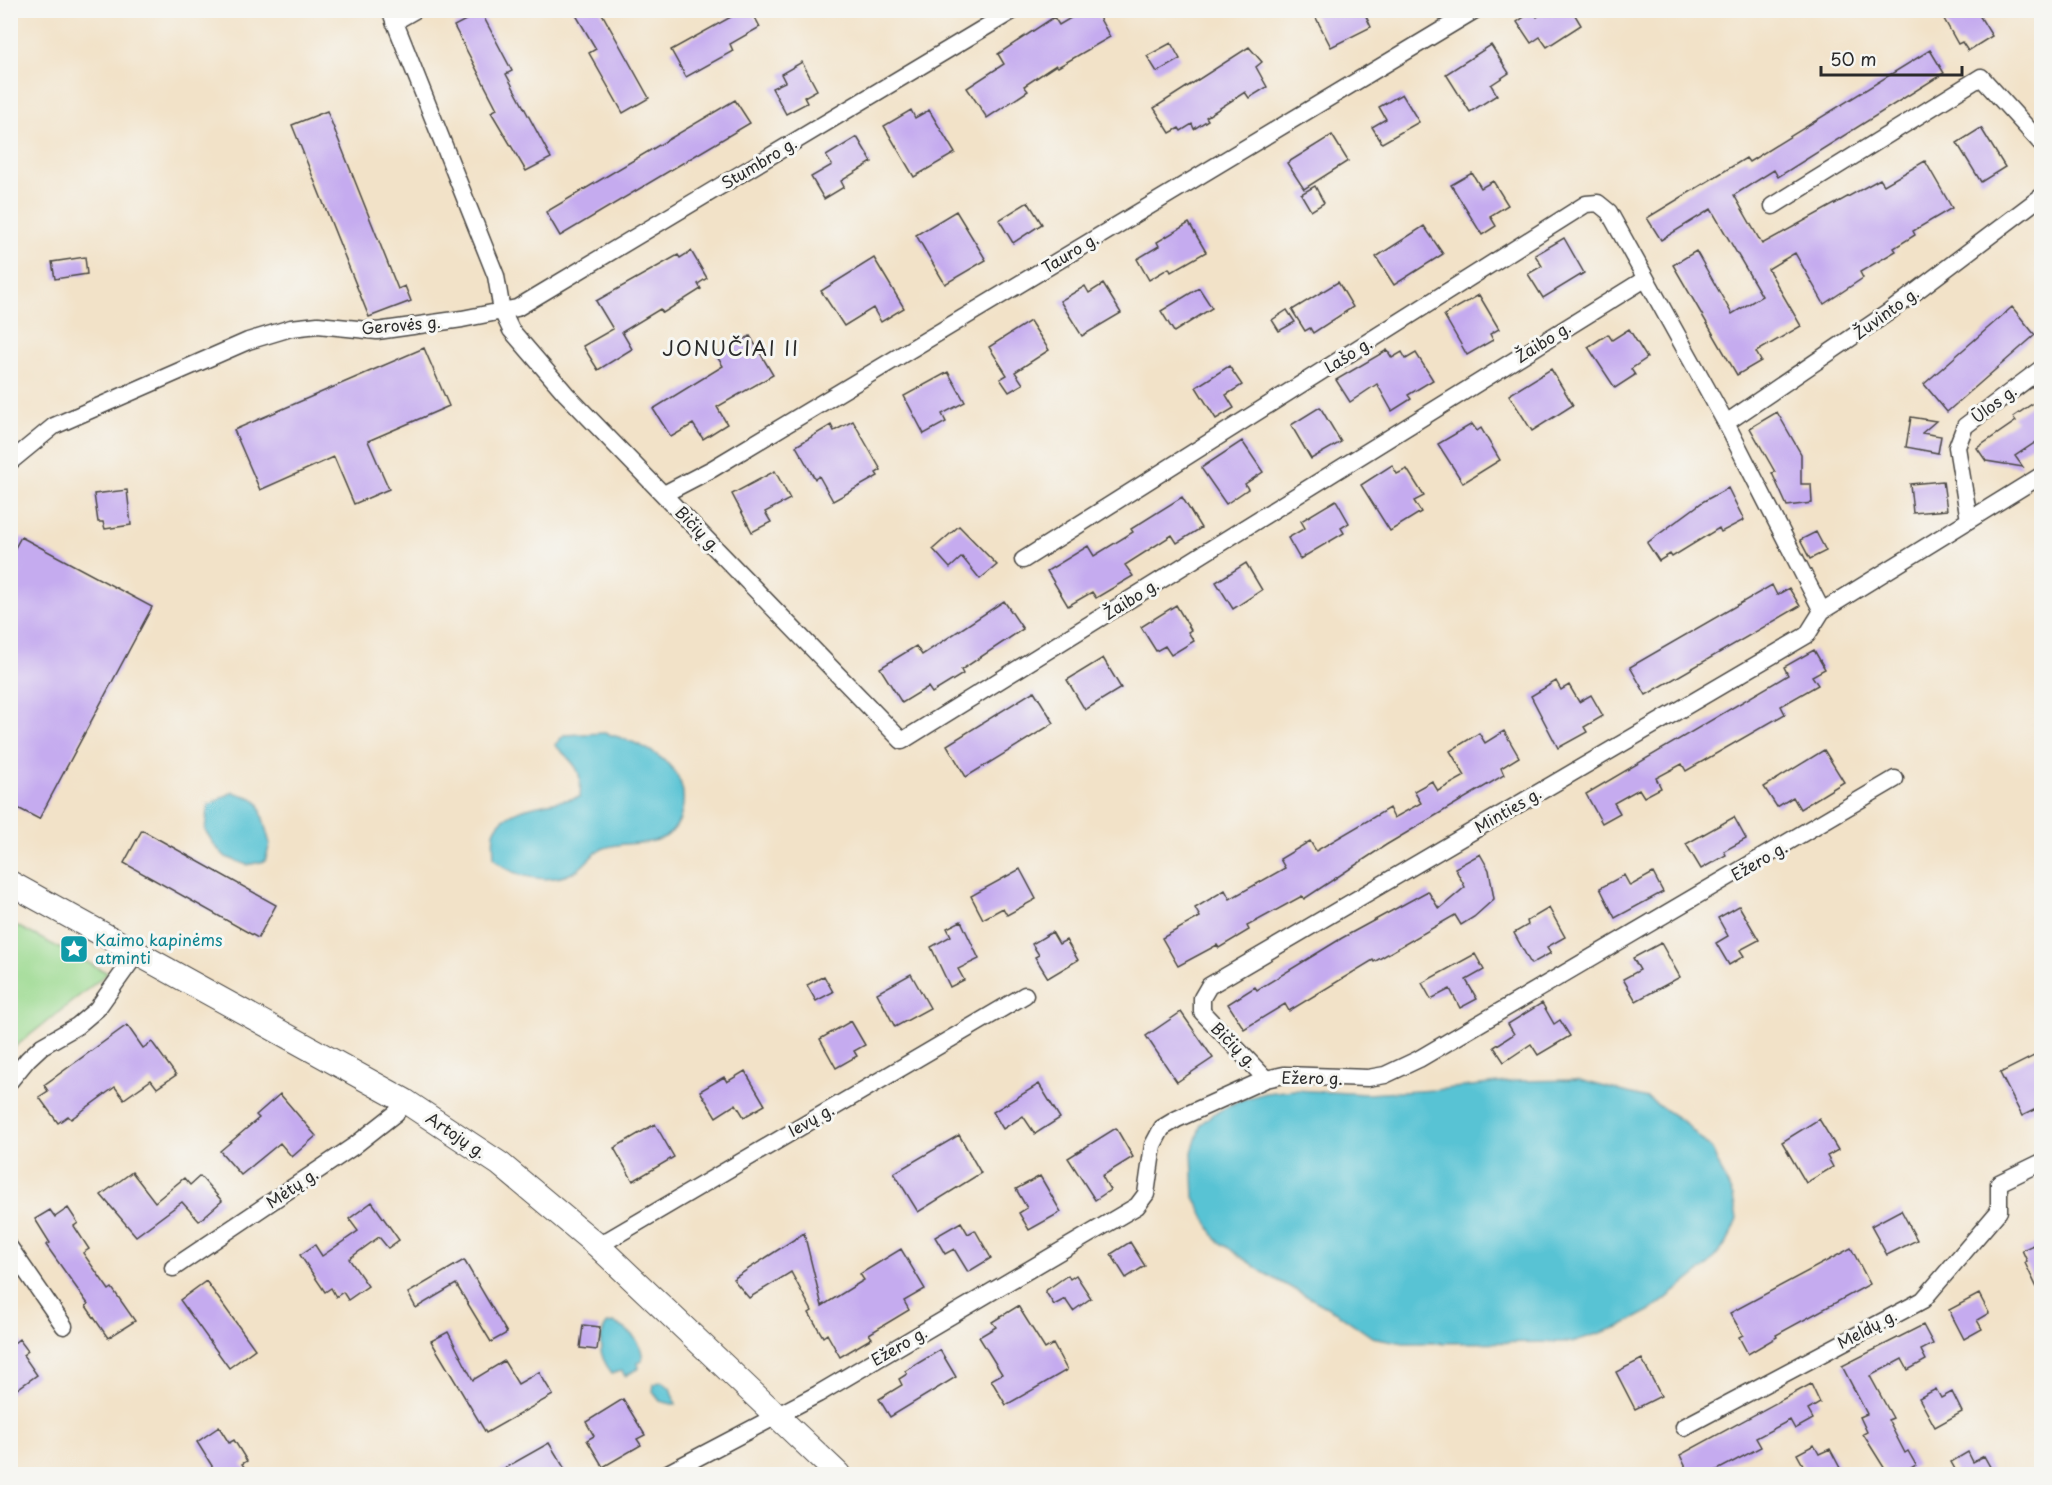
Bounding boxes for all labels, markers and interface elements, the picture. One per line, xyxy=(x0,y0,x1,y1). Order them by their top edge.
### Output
scale bar xyxy=(1821,39,1962,77)
text: 50 m xyxy=(1830,45,1877,72)
street label: Stumbro g. xyxy=(716,130,801,194)
street label: Tauro g. xyxy=(1037,226,1102,278)
street label: Žuvinto g. xyxy=(1848,280,1923,344)
street label: Gerovės g. xyxy=(360,309,442,339)
street label: Žaibo g. xyxy=(1510,315,1575,368)
street label: Lašo g. xyxy=(1319,330,1376,378)
district label: JONUČIAI II xyxy=(662,333,800,363)
street label: Ūlos g. xyxy=(1966,378,2021,428)
street label: Bičių g. xyxy=(671,500,727,557)
street label: Žaibo g. xyxy=(1098,572,1163,625)
street label: Minties g. xyxy=(1470,780,1545,838)
street label: Ežero g. xyxy=(1726,834,1791,886)
place label: Kaimo kapinėms atminti xyxy=(95,927,223,969)
place icon: Kaimo kapinėms atminti xyxy=(58,933,90,965)
street label: Bičių g. xyxy=(1206,1016,1263,1073)
street label: Ežero g. xyxy=(1281,1064,1343,1090)
street label: Ievų g. xyxy=(783,1096,838,1142)
street label: Artojų g. xyxy=(422,1105,492,1163)
street label: Mėtų g. xyxy=(261,1161,322,1213)
street label: Meldų g. xyxy=(1832,1302,1901,1354)
street label: Ežero g. xyxy=(866,1319,931,1371)

